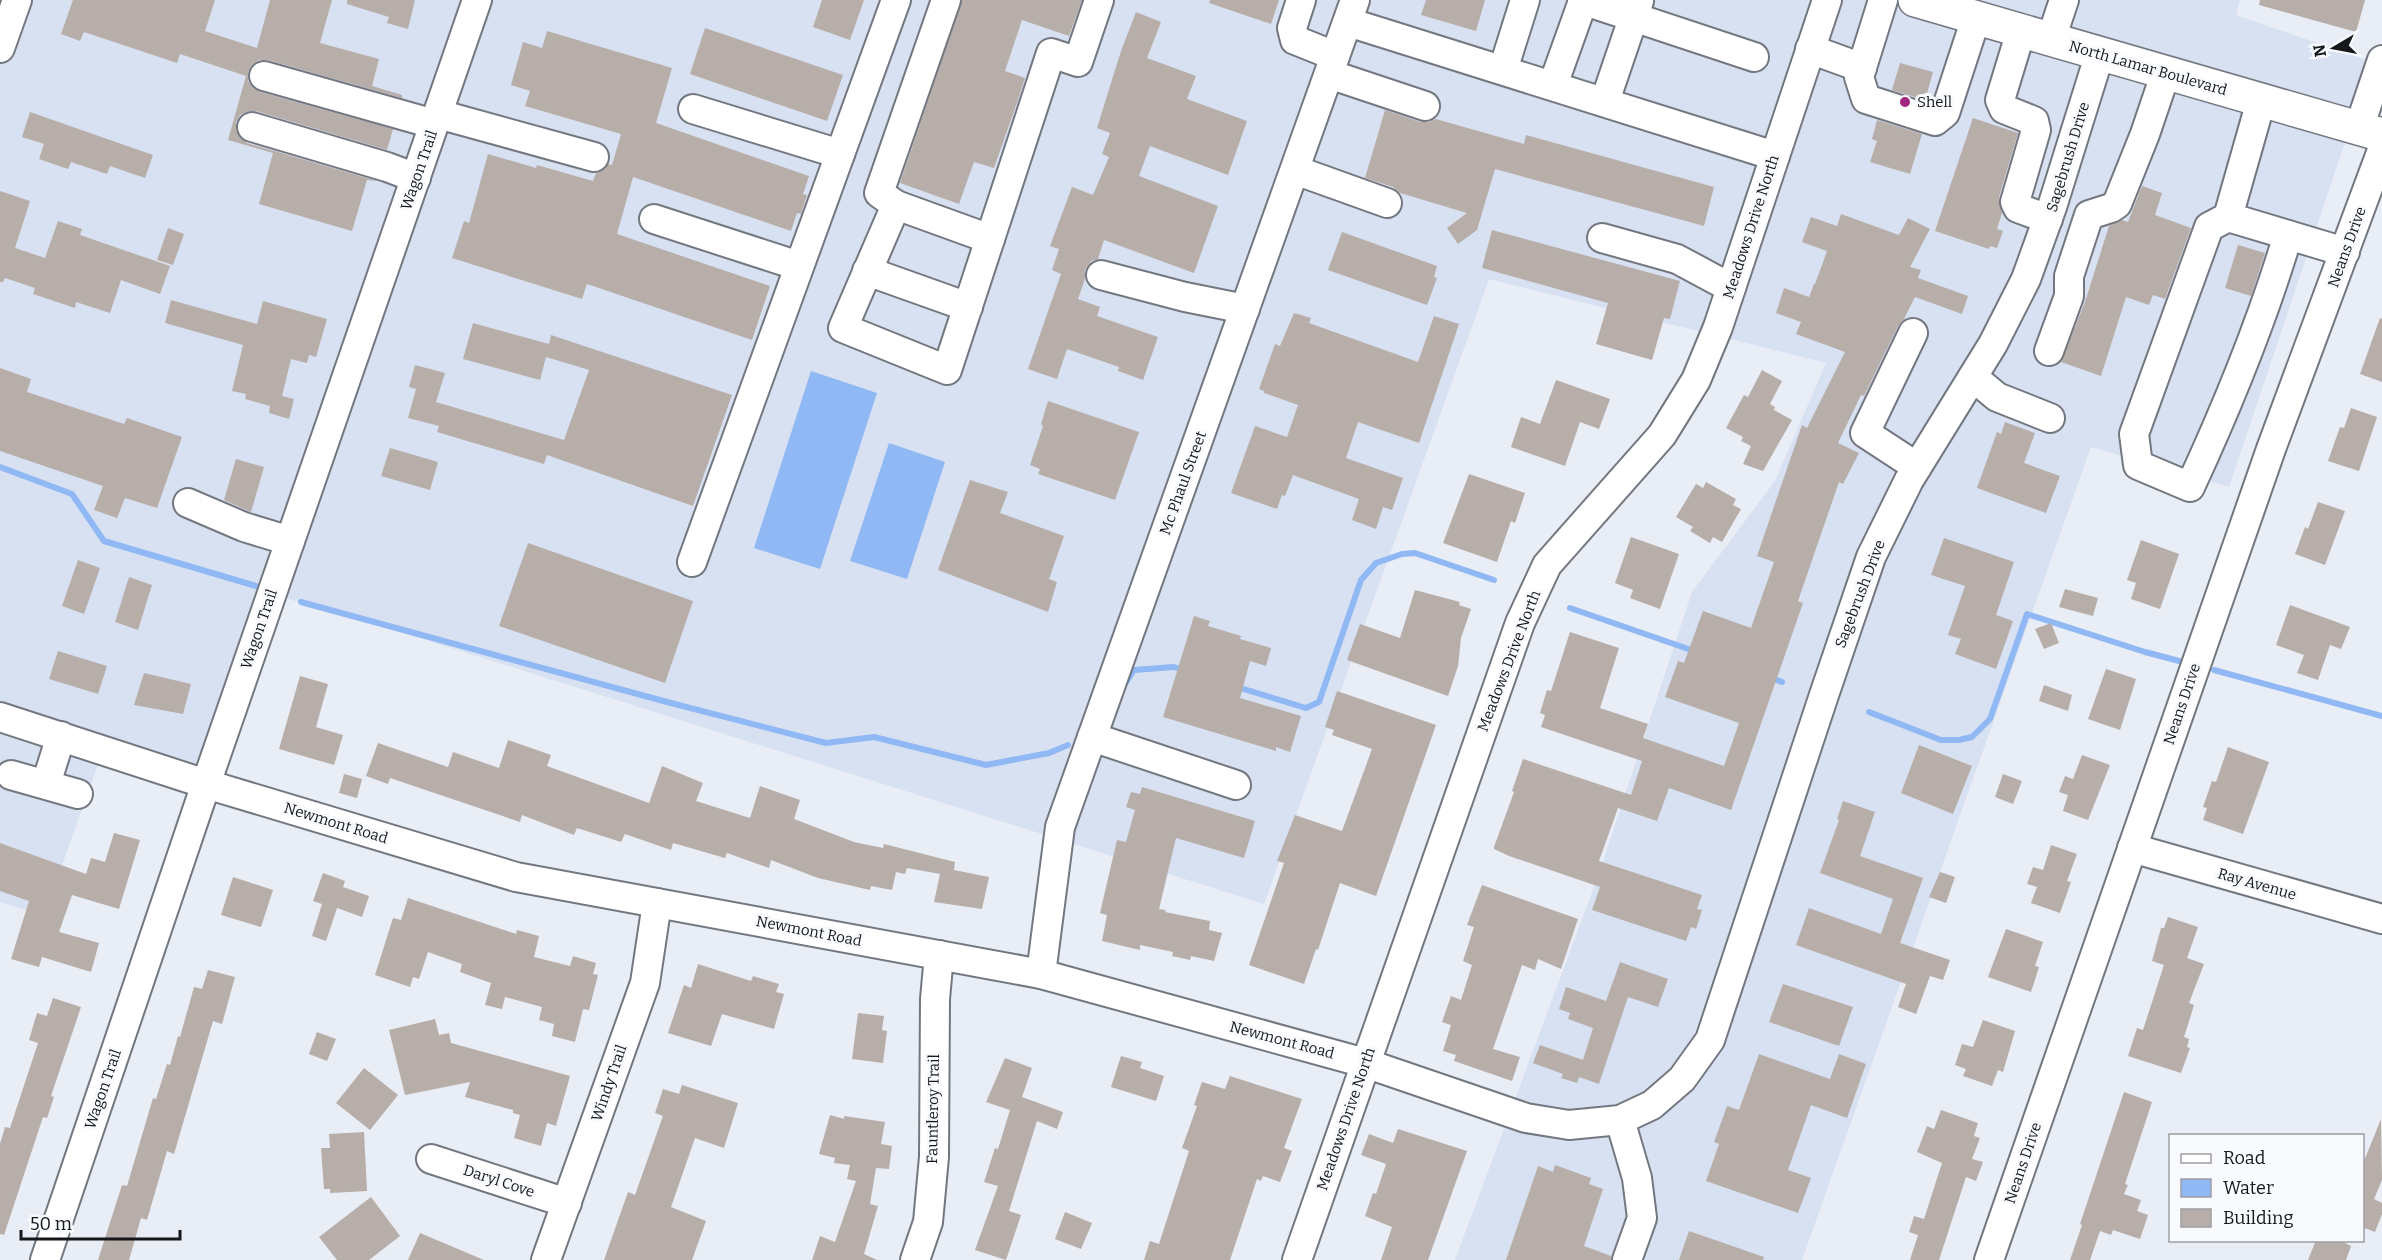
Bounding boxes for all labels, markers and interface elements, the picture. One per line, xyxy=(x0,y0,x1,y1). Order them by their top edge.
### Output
north arrow xyxy=(2304,18,2364,78)
street label: North Lamar Boulevard xyxy=(2067,37,2229,99)
text: N xyxy=(2309,43,2330,58)
place label: Shell xyxy=(1917,93,1952,111)
marker: Shell xyxy=(1898,95,1912,109)
street label: Sagebrush Drive xyxy=(2043,100,2093,214)
street label: Wagon Trail xyxy=(397,128,441,212)
street label: Meadows Drive North xyxy=(1719,152,1783,301)
street label: Neans Drive xyxy=(2324,204,2370,290)
street label: Mc Phaul Street xyxy=(1156,428,1210,537)
street label: Sagebrush Drive xyxy=(1831,537,1889,651)
street label: Wagon Trail xyxy=(237,587,281,671)
street label: Meadows Drive North xyxy=(1474,587,1545,734)
street label: Neans Drive xyxy=(2160,661,2204,747)
street label: Newmont Road xyxy=(282,799,390,847)
street label: Ray Avenue xyxy=(2216,864,2298,904)
street label: Newmont Road xyxy=(754,912,864,950)
street label: Newmont Road xyxy=(1228,1017,1336,1063)
street label: Windy Trail xyxy=(587,1042,631,1124)
street label: Meadows Drive North xyxy=(1313,1045,1379,1193)
street label: Wagon Trail xyxy=(81,1047,125,1131)
street label: Fauntleroy Trail xyxy=(923,1054,943,1164)
street label: Neans Drive xyxy=(2001,1120,2045,1206)
legend xyxy=(2169,1134,2364,1242)
text: Road xyxy=(2223,1147,2266,1169)
street label: Daryl Cove xyxy=(461,1161,537,1201)
text: Water xyxy=(2223,1177,2274,1199)
scale bar xyxy=(21,1203,180,1241)
text: Building xyxy=(2223,1207,2294,1229)
text: 50 m xyxy=(30,1213,72,1235)

